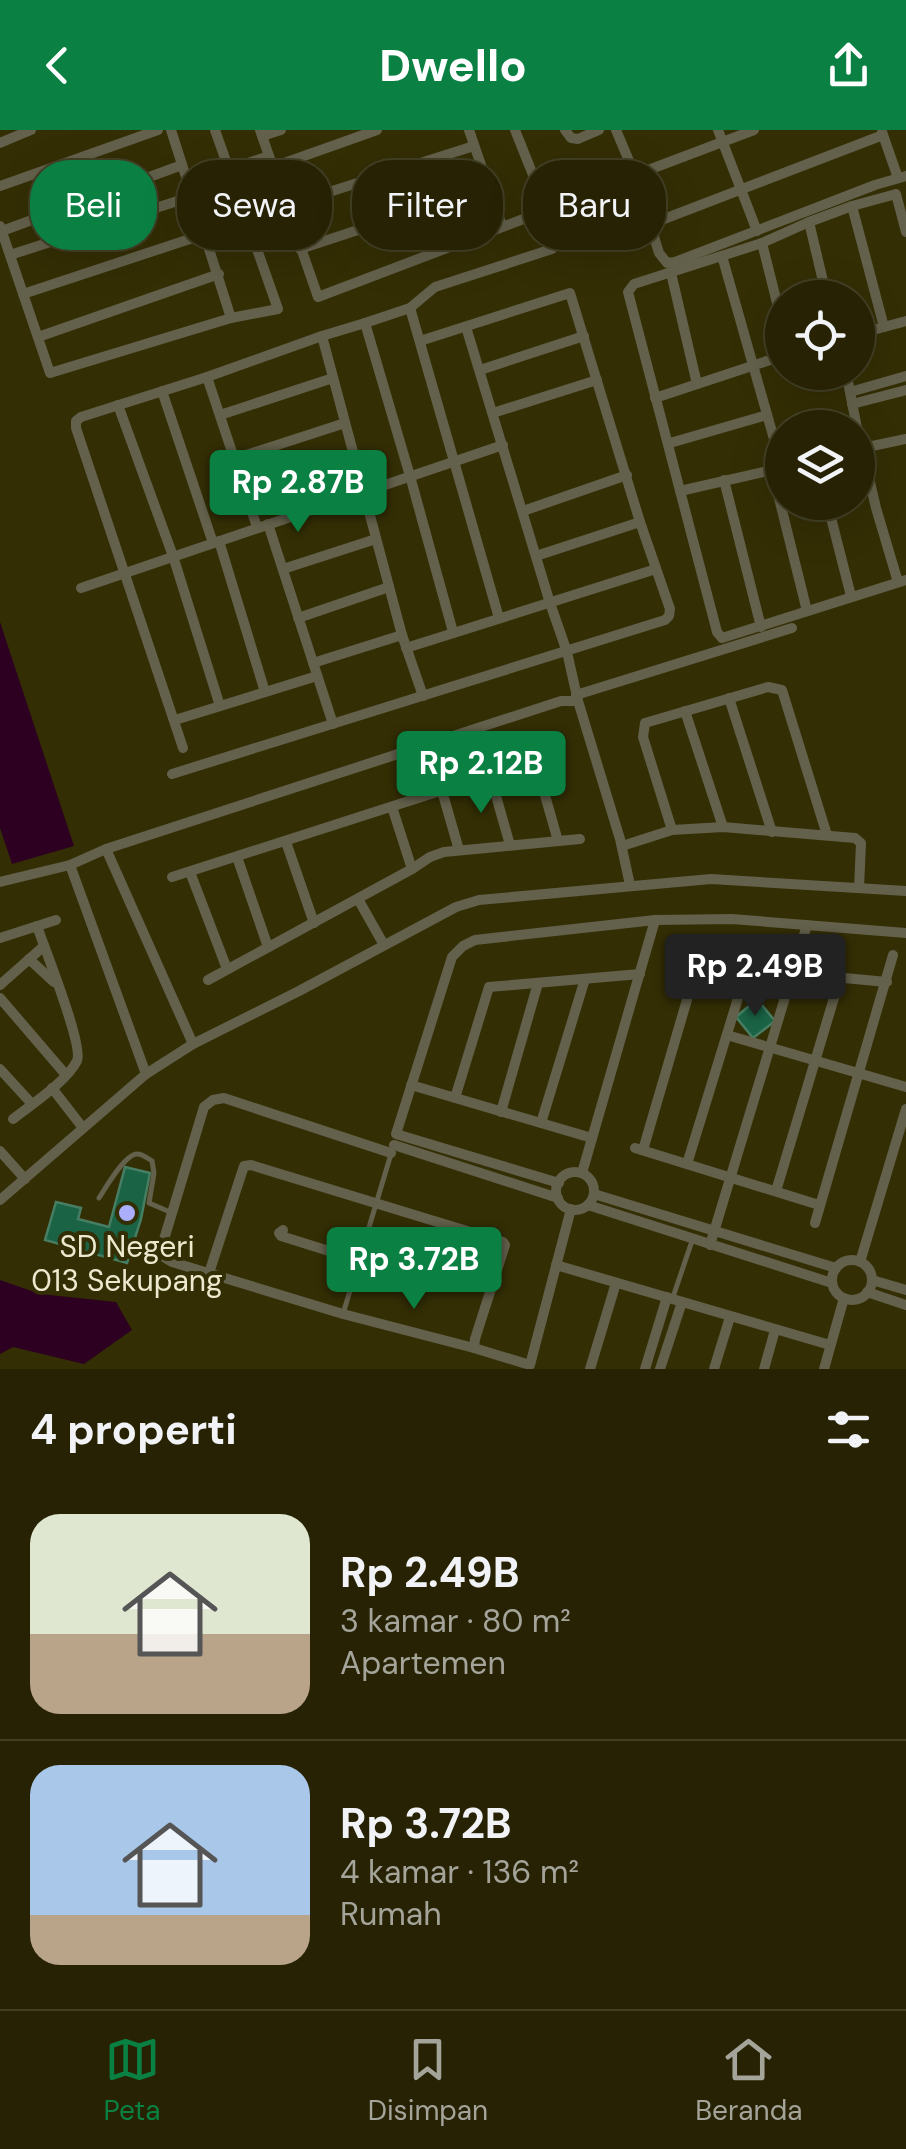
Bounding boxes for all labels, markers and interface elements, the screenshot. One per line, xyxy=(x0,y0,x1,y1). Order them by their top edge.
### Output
text: Dwello xyxy=(379,36,527,95)
icon: back xyxy=(30,38,85,93)
icon: share xyxy=(821,38,876,93)
chip: Beli xyxy=(30,160,157,250)
chip: Sewa xyxy=(177,160,332,250)
chip: Filter xyxy=(352,160,503,250)
chip: Baru xyxy=(523,160,666,250)
map controls xyxy=(765,280,875,520)
button: locate xyxy=(765,280,875,390)
button: layers xyxy=(765,410,875,520)
pin: Rp 2.87B xyxy=(195,450,401,535)
text: Rp 2.87B xyxy=(232,461,364,503)
pin: Rp 2.12B xyxy=(378,731,584,816)
text: Rp 2.12B xyxy=(419,742,543,784)
pin: Rp 2.49B xyxy=(652,934,858,1019)
text: Rp 2.49B xyxy=(687,945,823,987)
marker: SD Negeri 013 Sekupang xyxy=(116,1202,138,1224)
place label: SD Negeri 013 Sekupang xyxy=(31,1227,223,1300)
pin: Rp 3.72B xyxy=(311,1227,517,1312)
text: Rp 3.72B xyxy=(349,1238,479,1280)
text: 4 properti xyxy=(30,1402,237,1457)
icon: filters xyxy=(821,1402,876,1457)
text: Rp 2.49B xyxy=(340,1545,519,1600)
icon: home xyxy=(110,1554,230,1674)
text: 3 kamar · 80 m² xyxy=(340,1600,571,1642)
text: Apartemen xyxy=(340,1642,506,1684)
text: Rp 3.72B xyxy=(340,1796,512,1851)
icon: home xyxy=(110,1805,230,1925)
text: 4 kamar · 136 m² xyxy=(340,1851,579,1893)
text: Rumah xyxy=(340,1893,442,1935)
tab: Peta xyxy=(104,2032,161,2129)
tab: Disimpan xyxy=(368,2032,488,2129)
tab: Beranda xyxy=(695,2032,802,2129)

